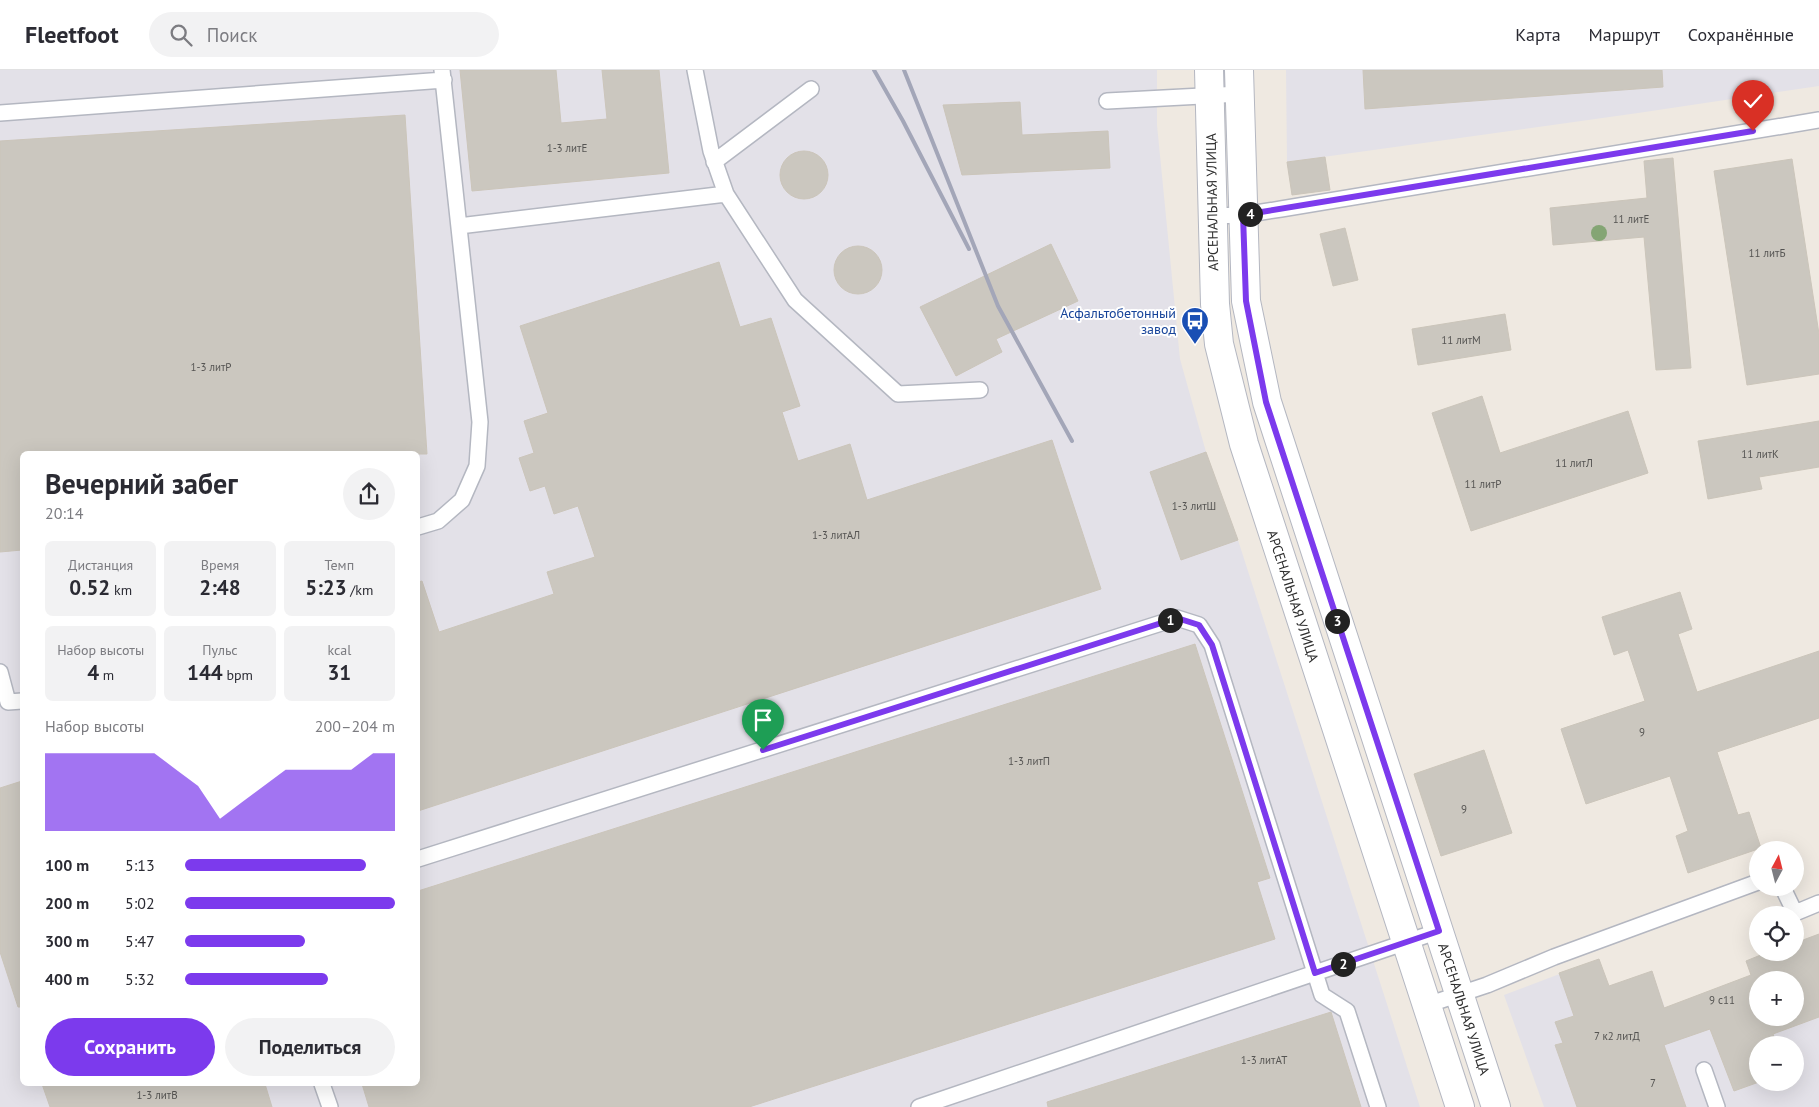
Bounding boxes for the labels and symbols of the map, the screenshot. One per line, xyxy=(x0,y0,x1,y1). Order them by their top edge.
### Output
pin xyxy=(1732,80,1774,131)
street label: АРСЕНАЛЬНАЯ УЛИЦА xyxy=(1202,132,1222,271)
house number: 1-3 литЕ xyxy=(547,141,587,155)
pin: 4 xyxy=(1238,202,1262,226)
house number: 11 литЕ xyxy=(1613,212,1649,226)
house number: 11 литБ xyxy=(1749,246,1785,260)
place label: Асфальтобетонный завод xyxy=(1060,304,1176,338)
bus stop icon: Асфальтобетонный завод xyxy=(1180,306,1210,345)
house number: 11 литМ xyxy=(1441,333,1481,347)
house number: 1-3 литР xyxy=(191,360,231,374)
house number: 11 литК xyxy=(1741,447,1779,461)
house number: 11 литЛ xyxy=(1555,456,1593,470)
house number: 11 литР xyxy=(1465,477,1502,491)
house number: 1-3 литШ xyxy=(1172,499,1216,513)
house number: 1-3 литАЛ xyxy=(812,528,860,542)
street label: АРСЕНАЛЬНАЯ УЛИЦА xyxy=(1263,528,1323,665)
pin: 1 xyxy=(1158,608,1182,632)
pin: 3 xyxy=(1324,608,1350,634)
pin xyxy=(742,699,784,750)
house number: 9 xyxy=(1639,725,1645,739)
house number: 1-3 литП xyxy=(1008,754,1050,768)
house number: 9 xyxy=(1461,802,1467,816)
north arrow xyxy=(1749,841,1804,896)
street label: АРСЕНАЛЬНАЯ УЛИЦА xyxy=(1434,941,1494,1078)
pin: 2 xyxy=(1330,952,1356,976)
house number: 9 с11 xyxy=(1709,993,1735,1007)
house number: 7 к2 литД xyxy=(1594,1029,1641,1043)
house number: 1-3 литАТ xyxy=(1241,1053,1287,1067)
house number: 7 xyxy=(1650,1076,1656,1090)
house number: 1-3 литВ xyxy=(136,1088,178,1102)

